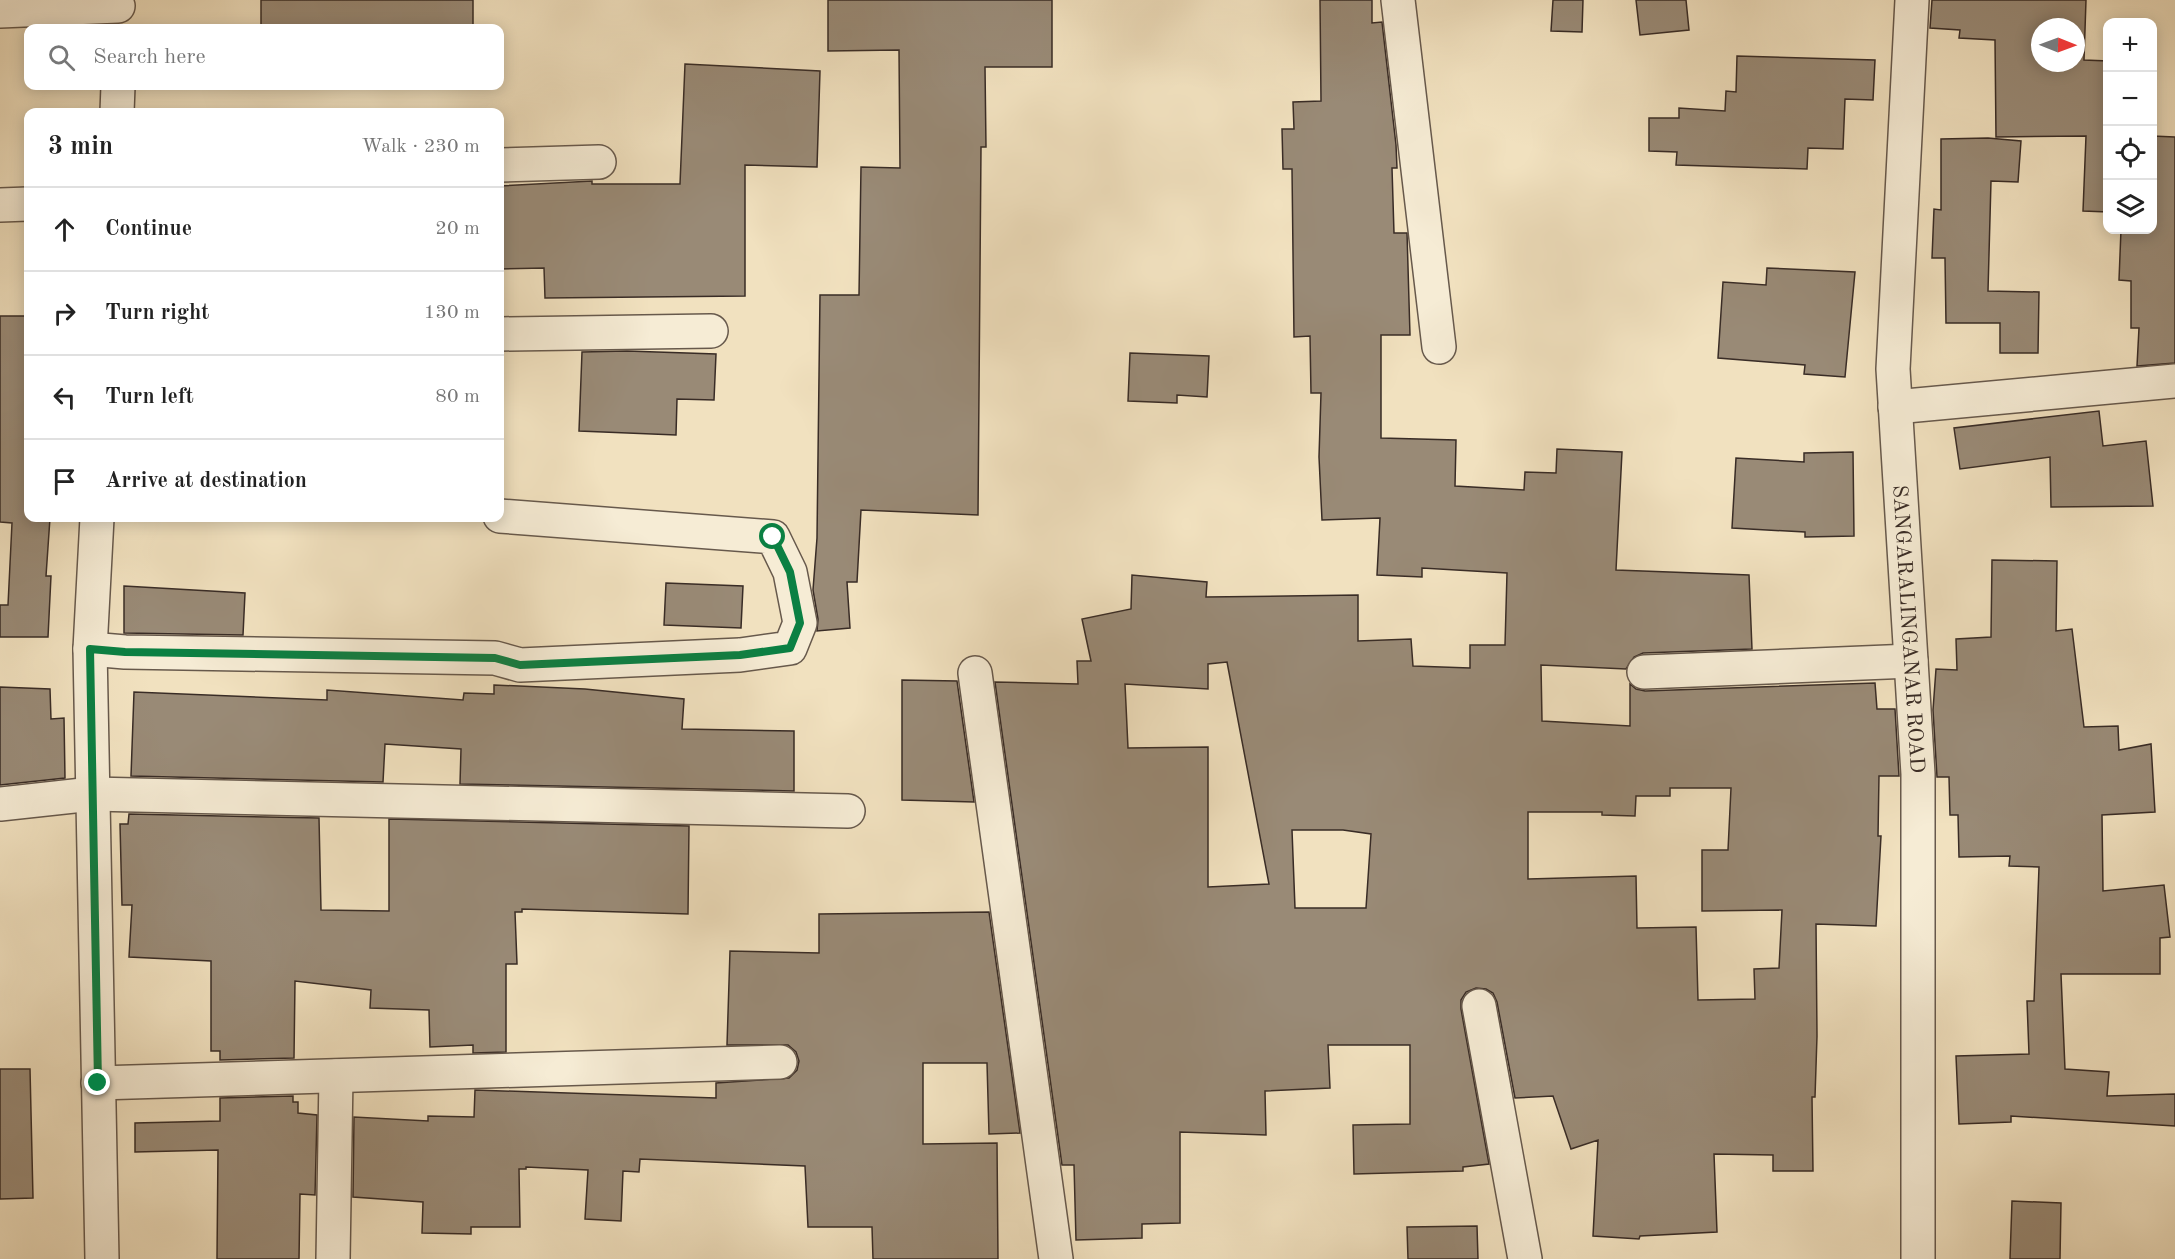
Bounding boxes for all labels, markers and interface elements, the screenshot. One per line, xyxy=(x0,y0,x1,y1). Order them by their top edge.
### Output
north arrow xyxy=(2031,18,2085,72)
map controls xyxy=(2103,18,2157,234)
button: + xyxy=(2103,18,2157,72)
search box xyxy=(24,24,504,90)
icon: search xyxy=(45,41,78,74)
text: Search here xyxy=(93,46,206,68)
button: − xyxy=(2103,72,2157,126)
button: locate xyxy=(2103,126,2157,180)
text: 3 min xyxy=(48,134,113,160)
text: Walk · 230 m xyxy=(361,137,480,157)
button: layers xyxy=(2103,180,2157,234)
icon: ahead xyxy=(48,213,81,246)
text: Continue xyxy=(105,218,192,240)
text: 20 m xyxy=(435,219,480,239)
icon: right xyxy=(48,297,81,330)
text: Turn right xyxy=(105,302,209,324)
text: 130 m xyxy=(424,303,480,323)
icon: left xyxy=(48,381,81,414)
text: Turn left xyxy=(105,386,194,408)
text: 80 m xyxy=(435,387,480,407)
icon: arrive xyxy=(48,465,81,498)
text: Arrive at destination xyxy=(105,470,307,492)
street label: SANGARALINGANAR ROAD xyxy=(1888,484,1927,774)
route start xyxy=(759,523,785,549)
route end xyxy=(84,1069,110,1095)

